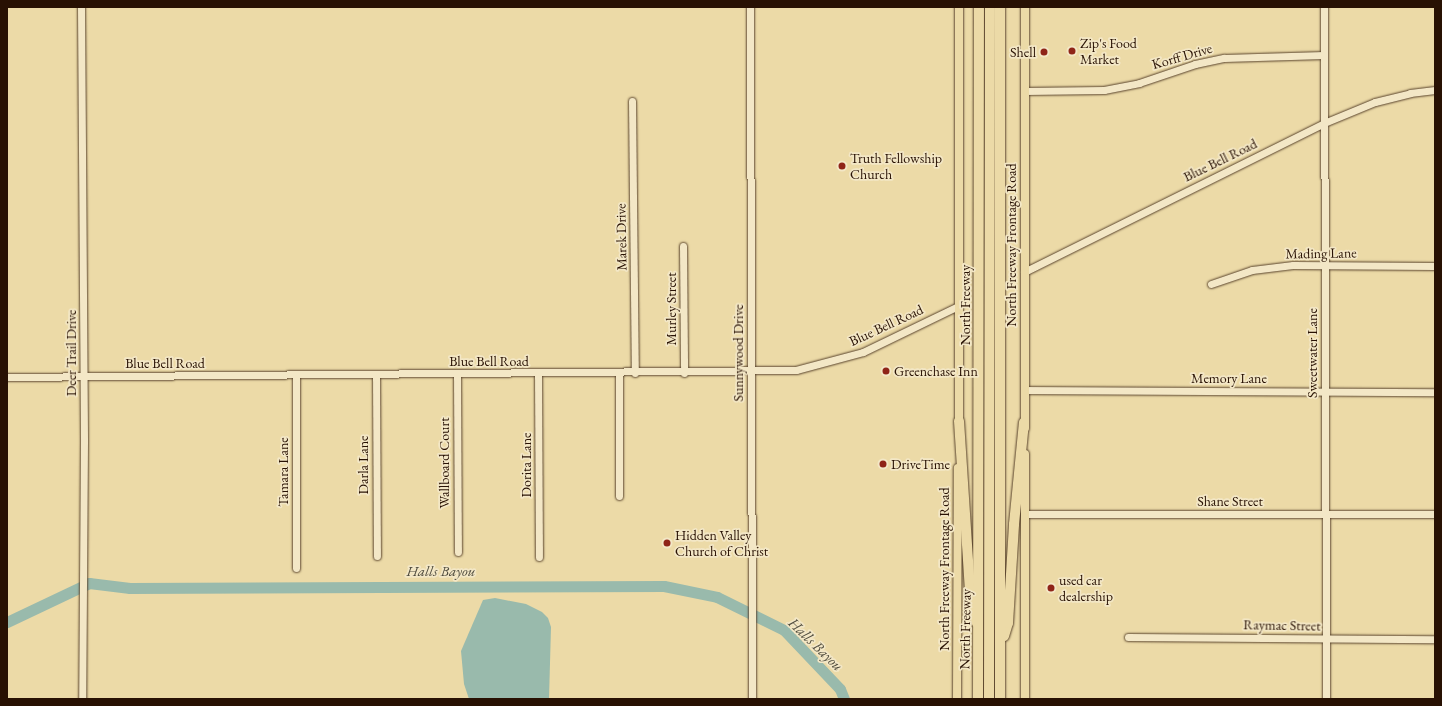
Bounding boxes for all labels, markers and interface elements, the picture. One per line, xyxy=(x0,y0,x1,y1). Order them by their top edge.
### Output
place label: Zip's Food Market xyxy=(1080,35,1137,68)
street label: Korff Drive xyxy=(1150,39,1214,73)
place label: Shell xyxy=(1010,44,1036,60)
marker: Zip's Food Market xyxy=(1067,46,1077,56)
marker: Shell xyxy=(1039,47,1049,57)
street label: Blue Bell Road xyxy=(1180,135,1260,185)
place label: Truth Fellowship Church xyxy=(850,150,942,182)
marker: Truth Fellowship Church xyxy=(837,161,847,171)
street label: North Freeway Frontage Road xyxy=(1003,163,1019,327)
street label: Marek Drive xyxy=(612,203,630,271)
street label: Mading Lane xyxy=(1285,244,1357,262)
street label: North Freeway xyxy=(957,265,973,345)
street label: Murley Street xyxy=(663,272,679,346)
street label: Blue Bell Road xyxy=(846,301,926,349)
street label: Sunnywood Drive xyxy=(730,304,746,402)
street label: Sweetwater Lane xyxy=(1304,308,1320,398)
street label: Deer Trail Drive xyxy=(63,310,79,396)
street label: Blue Bell Road xyxy=(449,353,529,369)
street label: Blue Bell Road xyxy=(125,355,205,371)
place label: Greenchase Inn xyxy=(894,363,978,379)
marker: Greenchase Inn xyxy=(881,366,891,376)
street label: Memory Lane xyxy=(1191,370,1267,386)
street label: Wallboard Court xyxy=(436,417,452,509)
street label: Dorita Lane xyxy=(518,433,534,497)
street label: Darla Lane xyxy=(355,435,371,495)
street label: Tamara Lane xyxy=(275,437,291,507)
place label: DriveTime xyxy=(891,456,950,472)
marker: DriveTime xyxy=(878,459,888,469)
street label: North Freeway Frontage Road xyxy=(936,487,952,651)
street label: Shane Street xyxy=(1197,493,1263,509)
place label: Hidden Valley Church of Christ xyxy=(675,527,768,560)
marker: Hidden Valley Church of Christ xyxy=(662,538,672,548)
water label: Halls Bayou xyxy=(407,562,475,580)
place label: used car dealership xyxy=(1059,572,1113,604)
marker: used car dealership xyxy=(1046,583,1056,593)
street label: North Freeway xyxy=(956,589,974,669)
water label: Halls Bayou xyxy=(785,614,847,674)
street label: Raymac Street xyxy=(1243,616,1321,634)

